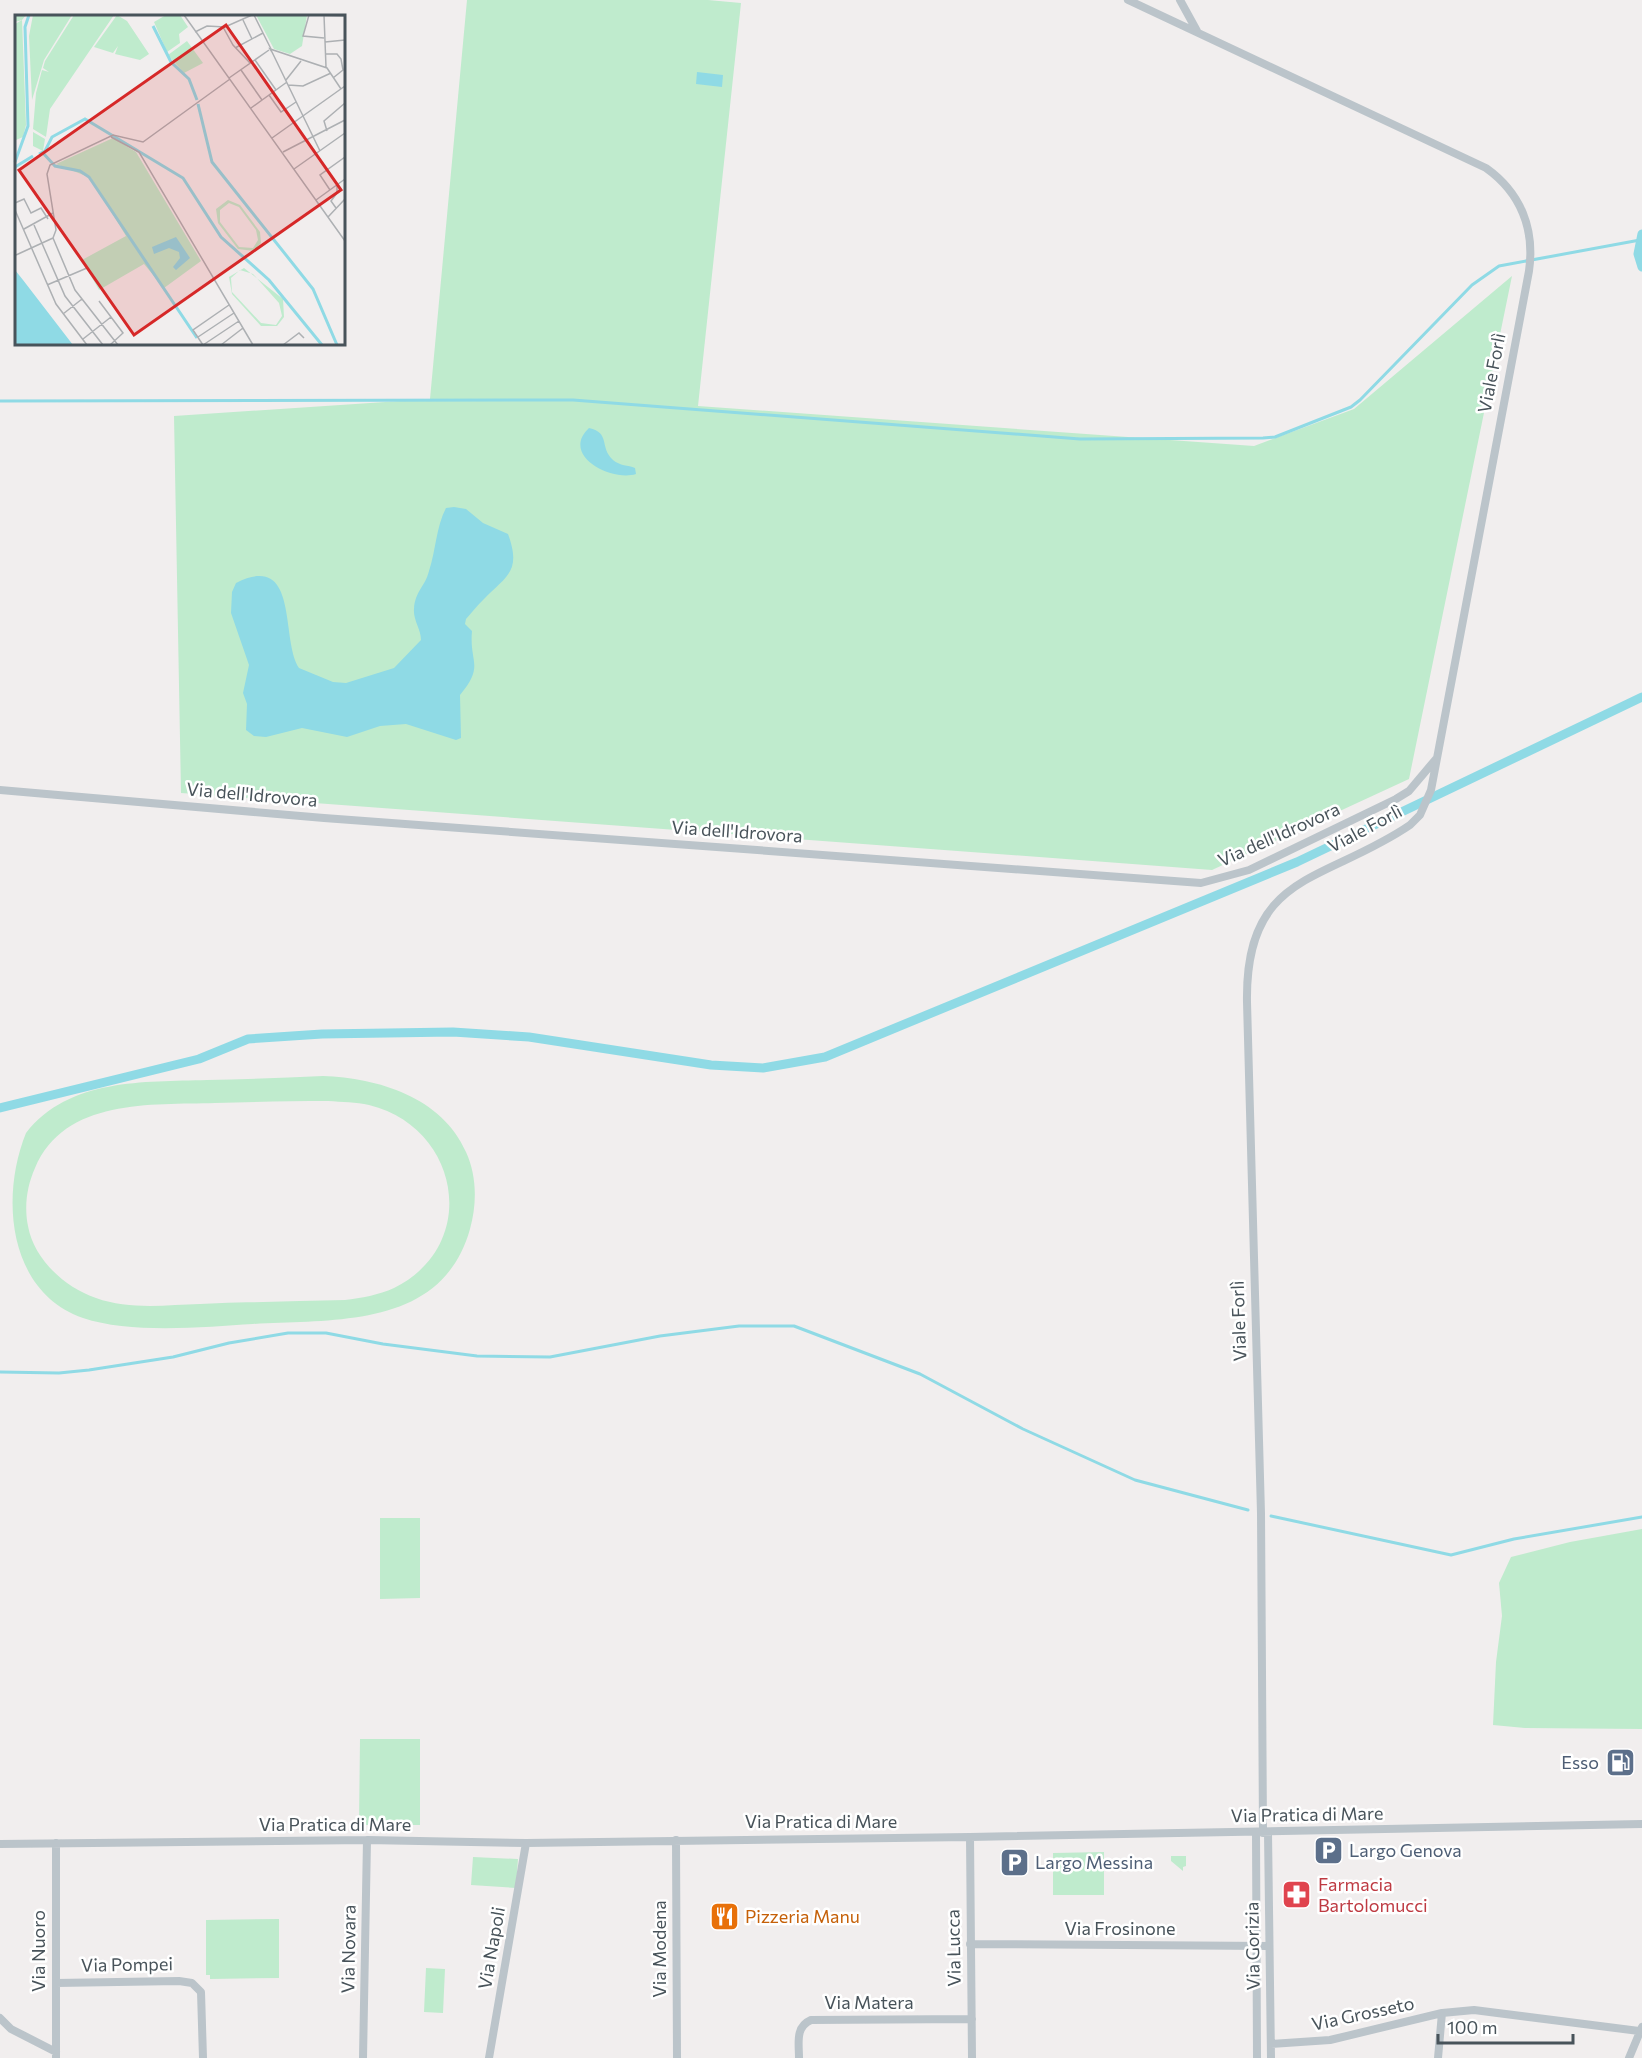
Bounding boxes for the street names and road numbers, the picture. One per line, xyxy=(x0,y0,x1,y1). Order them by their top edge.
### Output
street label: Viale Forlì xyxy=(1472,331,1510,415)
street label: Via dell'Idrovora xyxy=(186,777,318,811)
street label: Via dell'Idrovora xyxy=(1214,797,1343,871)
street label: Viale Forlì xyxy=(1324,799,1405,857)
street label: Via dell'Idrovora xyxy=(671,815,803,847)
street label: Viale Forlì xyxy=(1226,1280,1250,1362)
street label: Via Pratica di Mare xyxy=(1230,1802,1383,1826)
street label: Via Pratica di Mare xyxy=(745,1810,897,1832)
street label: Via Pratica di Mare xyxy=(259,1813,411,1835)
street label: Via Modena xyxy=(648,1900,670,1998)
street label: Via Gorizia xyxy=(1240,1902,1264,1991)
street label: Via Novara xyxy=(336,1904,360,1994)
street label: Via Napoli xyxy=(473,1905,509,1991)
street label: Via Lucca xyxy=(941,1909,965,1987)
street label: Via Nuoro xyxy=(27,1910,49,1992)
street label: Via Frosinone xyxy=(1064,1917,1176,1939)
street label: Via Pompei xyxy=(81,1952,173,1976)
street label: Via Matera xyxy=(824,1991,914,2013)
street label: Via Grosseto xyxy=(1310,1991,1416,2035)

